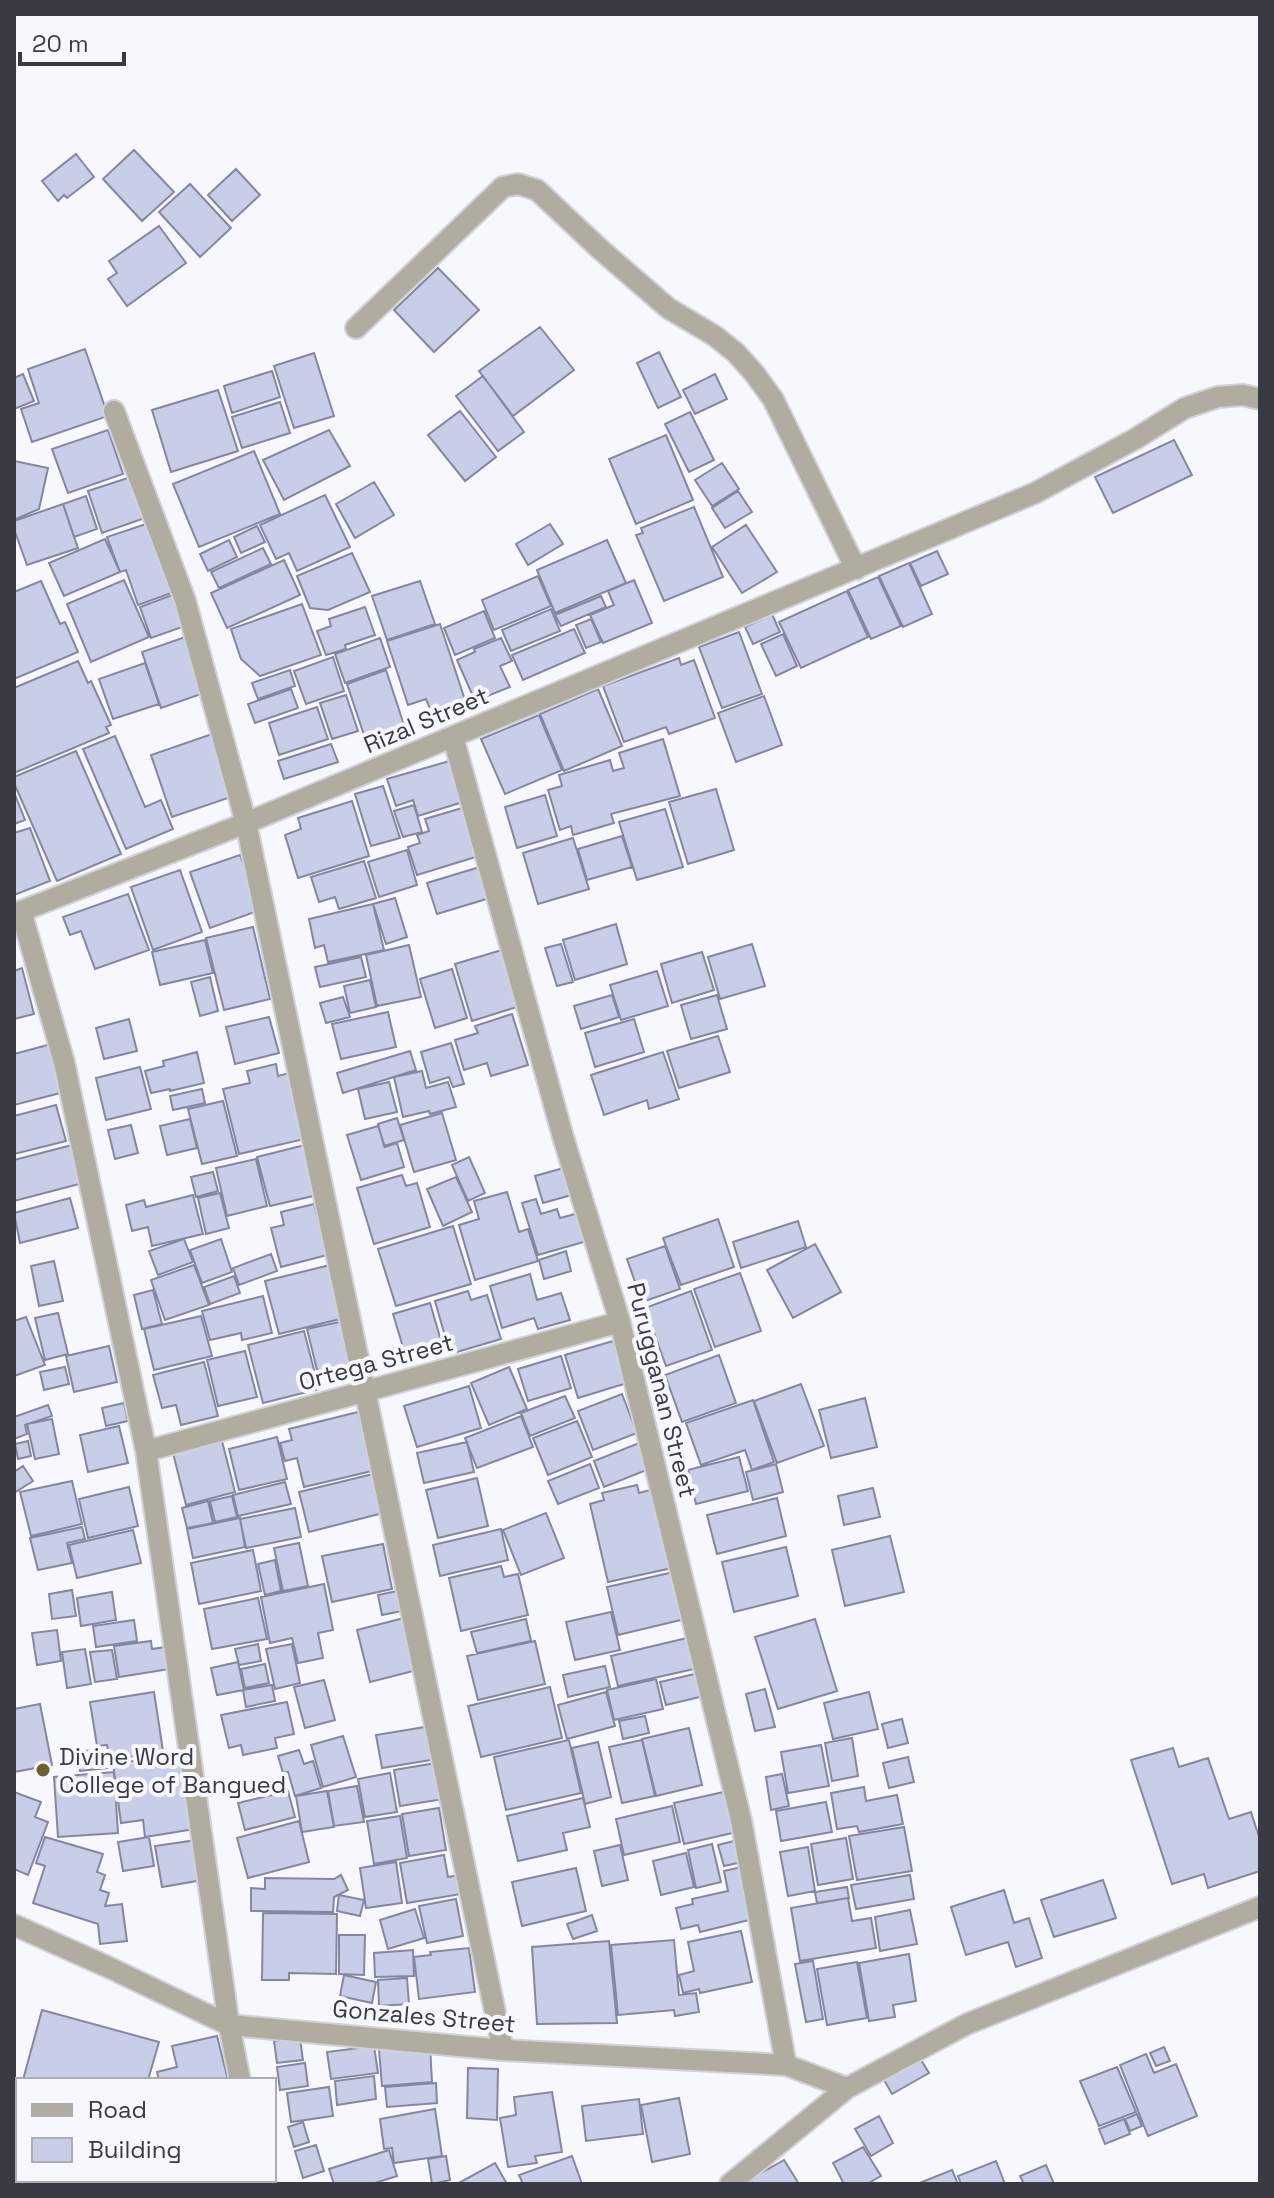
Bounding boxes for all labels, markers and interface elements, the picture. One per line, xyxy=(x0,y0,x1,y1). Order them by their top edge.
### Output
scale bar xyxy=(20,16,124,66)
text: 20 m xyxy=(32,28,89,59)
street label: Rizal Street xyxy=(359,680,493,760)
street label: Purugganan Street xyxy=(620,1279,704,1501)
street label: Ortega Street xyxy=(295,1326,457,1398)
place label: Divine Word College of Bangued xyxy=(59,1741,286,1800)
marker: Divine Word College of Bangued xyxy=(34,1761,52,1779)
street label: Gonzales Street xyxy=(331,1993,517,2039)
legend xyxy=(16,2078,276,2182)
text: Road xyxy=(88,2094,147,2125)
text: Building xyxy=(88,2134,182,2165)

